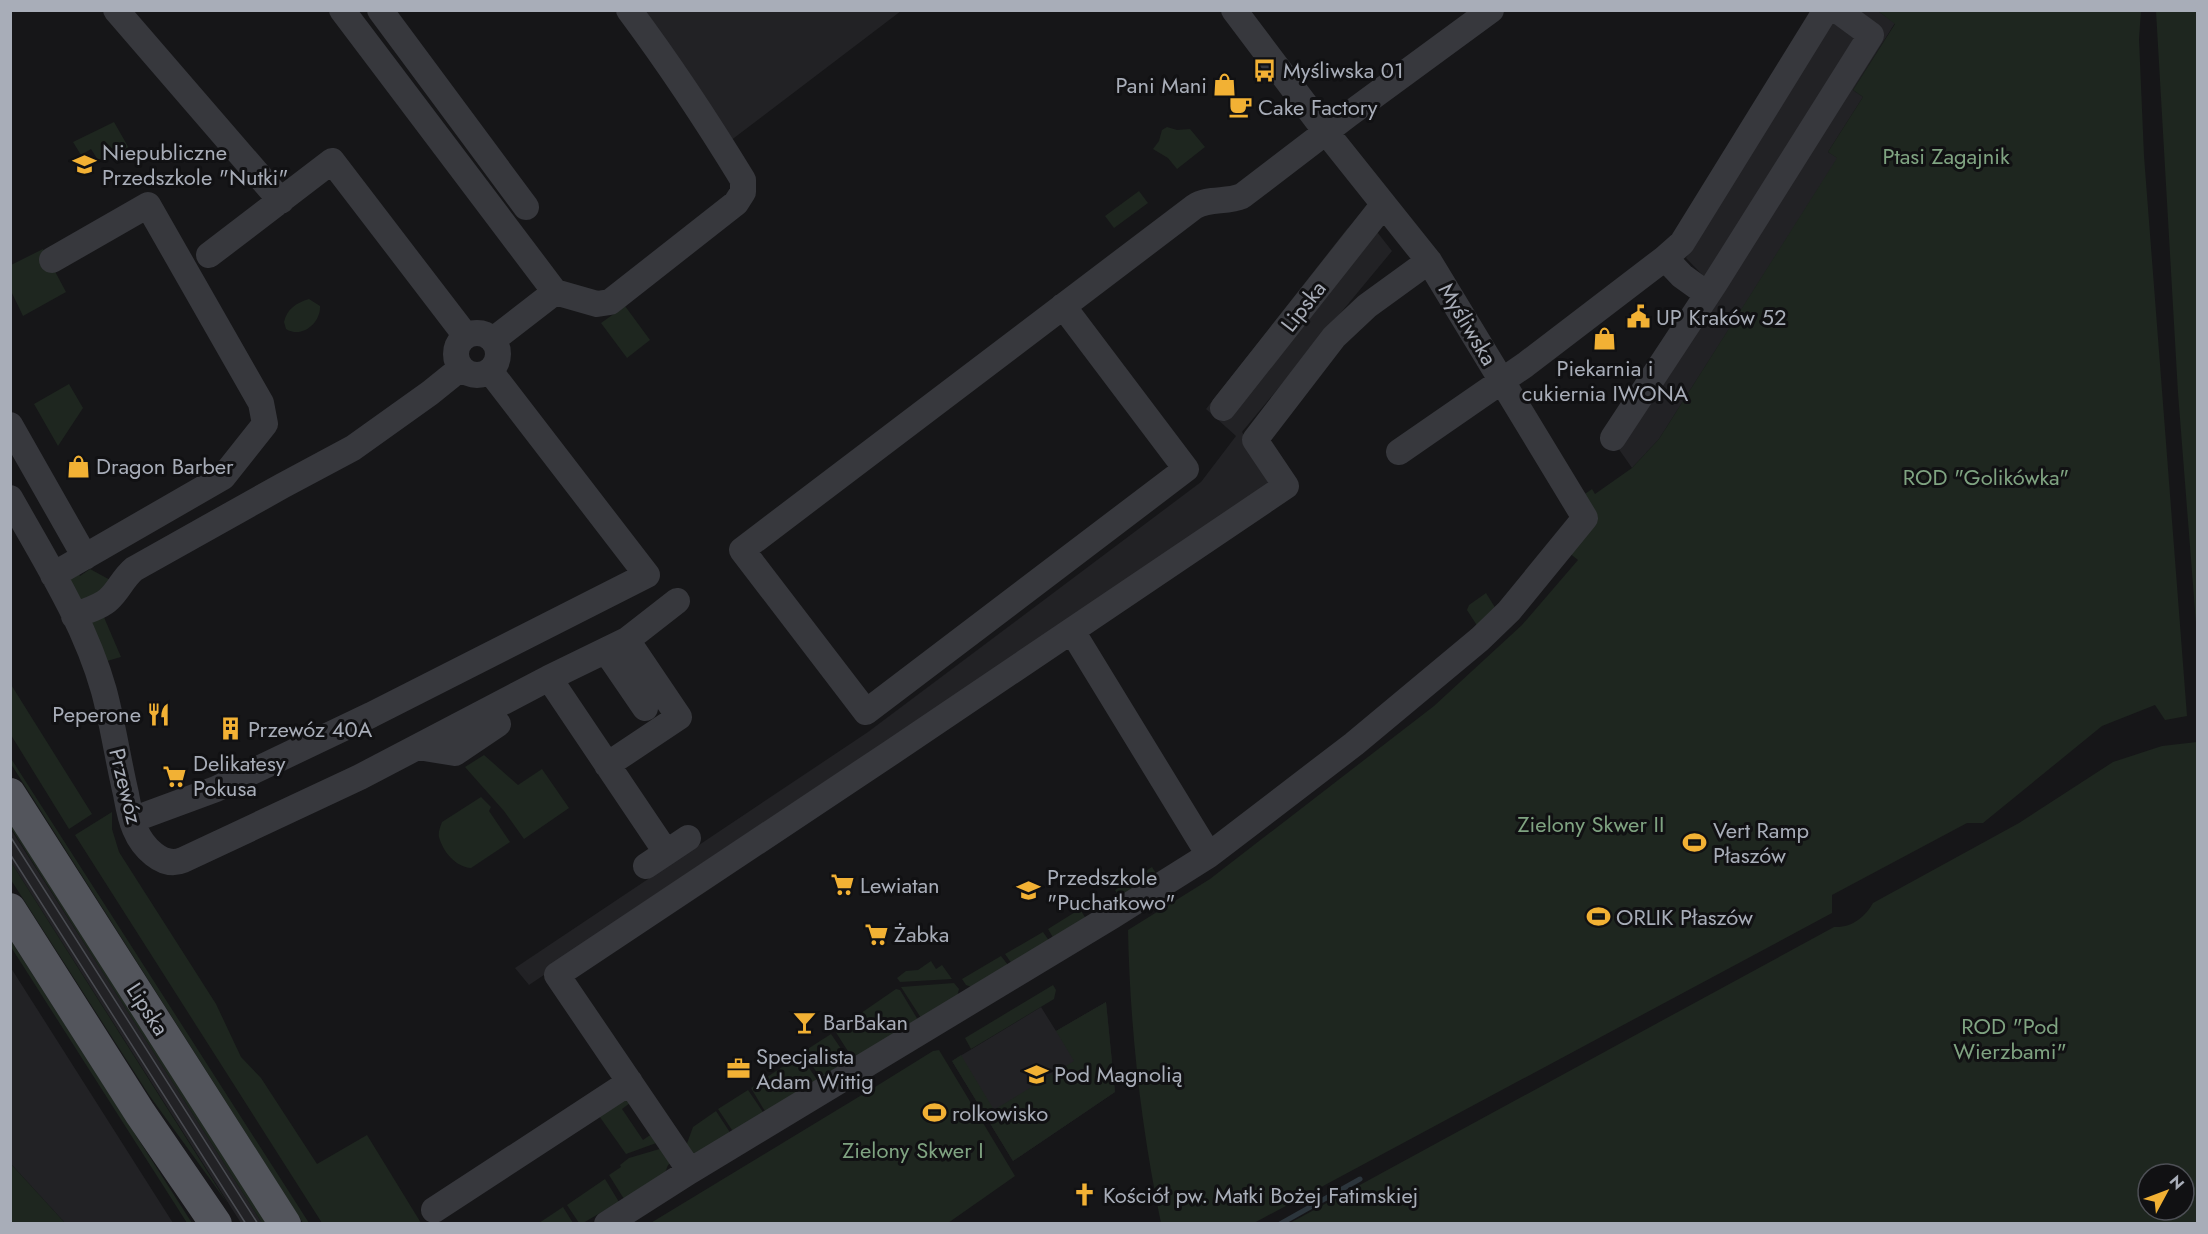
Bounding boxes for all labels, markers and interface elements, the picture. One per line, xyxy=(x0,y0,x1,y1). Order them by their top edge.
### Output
place label: Myśliwska 01 xyxy=(1283,54,1404,86)
bus stop icon: Myśliwska 01 xyxy=(1252,57,1278,83)
place label: Pani Mani xyxy=(1115,69,1207,101)
shop icon: Pani Mani xyxy=(1212,72,1238,98)
place label: Cake Factory xyxy=(1258,91,1378,123)
cafe icon: Cake Factory xyxy=(1227,94,1253,120)
place label: Niepubliczne Przedszkole "Nutki" xyxy=(102,136,289,193)
park label: Ptasi Zagajnik xyxy=(1882,140,2010,172)
school or university icon: Niepubliczne Przedszkole "Nutki" xyxy=(71,152,97,178)
street label: Lipska xyxy=(1273,274,1333,338)
street label: Myśliwska xyxy=(1431,277,1505,371)
place label: UP Kraków 52 xyxy=(1656,301,1787,333)
public building icon: UP Kraków 52 xyxy=(1625,304,1651,330)
shop icon: Piekarnia i cukiernia IWONA xyxy=(1592,326,1618,352)
place label: Piekarnia i cukiernia IWONA xyxy=(1522,352,1689,409)
place label: Dragon Barber xyxy=(96,450,234,482)
shop icon: Dragon Barber xyxy=(65,453,91,479)
park label: ROD "Golikówka" xyxy=(1903,461,2069,493)
place label: Peperone xyxy=(52,698,141,730)
restaurant icon: Peperone xyxy=(146,701,172,727)
place label: Przewóz 40A xyxy=(248,713,373,745)
building icon: Przewóz 40A xyxy=(217,716,243,742)
street label: Przewóz xyxy=(101,745,151,827)
place label: Delikatesy Pokusa xyxy=(193,747,286,804)
supermarket icon: Delikatesy Pokusa xyxy=(162,763,188,789)
park label: Zielony Skwer II xyxy=(1518,808,1664,840)
place label: Vert Ramp Płaszów xyxy=(1713,814,1809,871)
sports icon: Vert Ramp Płaszów xyxy=(1682,830,1708,856)
place label: Przedszkole "Puchatkowo" xyxy=(1047,861,1176,918)
place label: Lewiatan xyxy=(860,869,940,901)
supermarket icon: Lewiatan xyxy=(829,872,855,898)
school or university icon: Przedszkole "Puchatkowo" xyxy=(1016,877,1042,903)
place label: ORLIK Płaszów xyxy=(1616,901,1753,933)
sports icon: ORLIK Płaszów xyxy=(1585,904,1611,930)
place label: Żabka xyxy=(894,918,949,950)
supermarket icon: Żabka xyxy=(863,921,889,947)
street label: Lipska xyxy=(119,976,177,1042)
place label: BarBakan xyxy=(823,1006,908,1038)
bar icon: BarBakan xyxy=(792,1009,818,1035)
park label: ROD "Pod Wierzbami" xyxy=(1953,1010,2067,1067)
place label: Specjalista Adam Wittig xyxy=(756,1040,874,1097)
office icon: Specjalista Adam Wittig xyxy=(725,1056,751,1082)
place label: Pod Magnolią xyxy=(1054,1058,1183,1090)
school or university icon: Pod Magnolią xyxy=(1023,1061,1049,1087)
place label: rolkowisko xyxy=(952,1097,1048,1129)
sports icon: rolkowisko xyxy=(921,1100,947,1126)
park label: Zielony Skwer I xyxy=(842,1134,984,1166)
north arrow xyxy=(2136,1162,2196,1222)
text: N xyxy=(2164,1170,2190,1195)
place label: Kościół pw. Matki Bożej Fatimskiej xyxy=(1103,1179,1418,1211)
church icon: Kościół pw. Matki Bożej Fatimskiej xyxy=(1072,1182,1098,1208)

